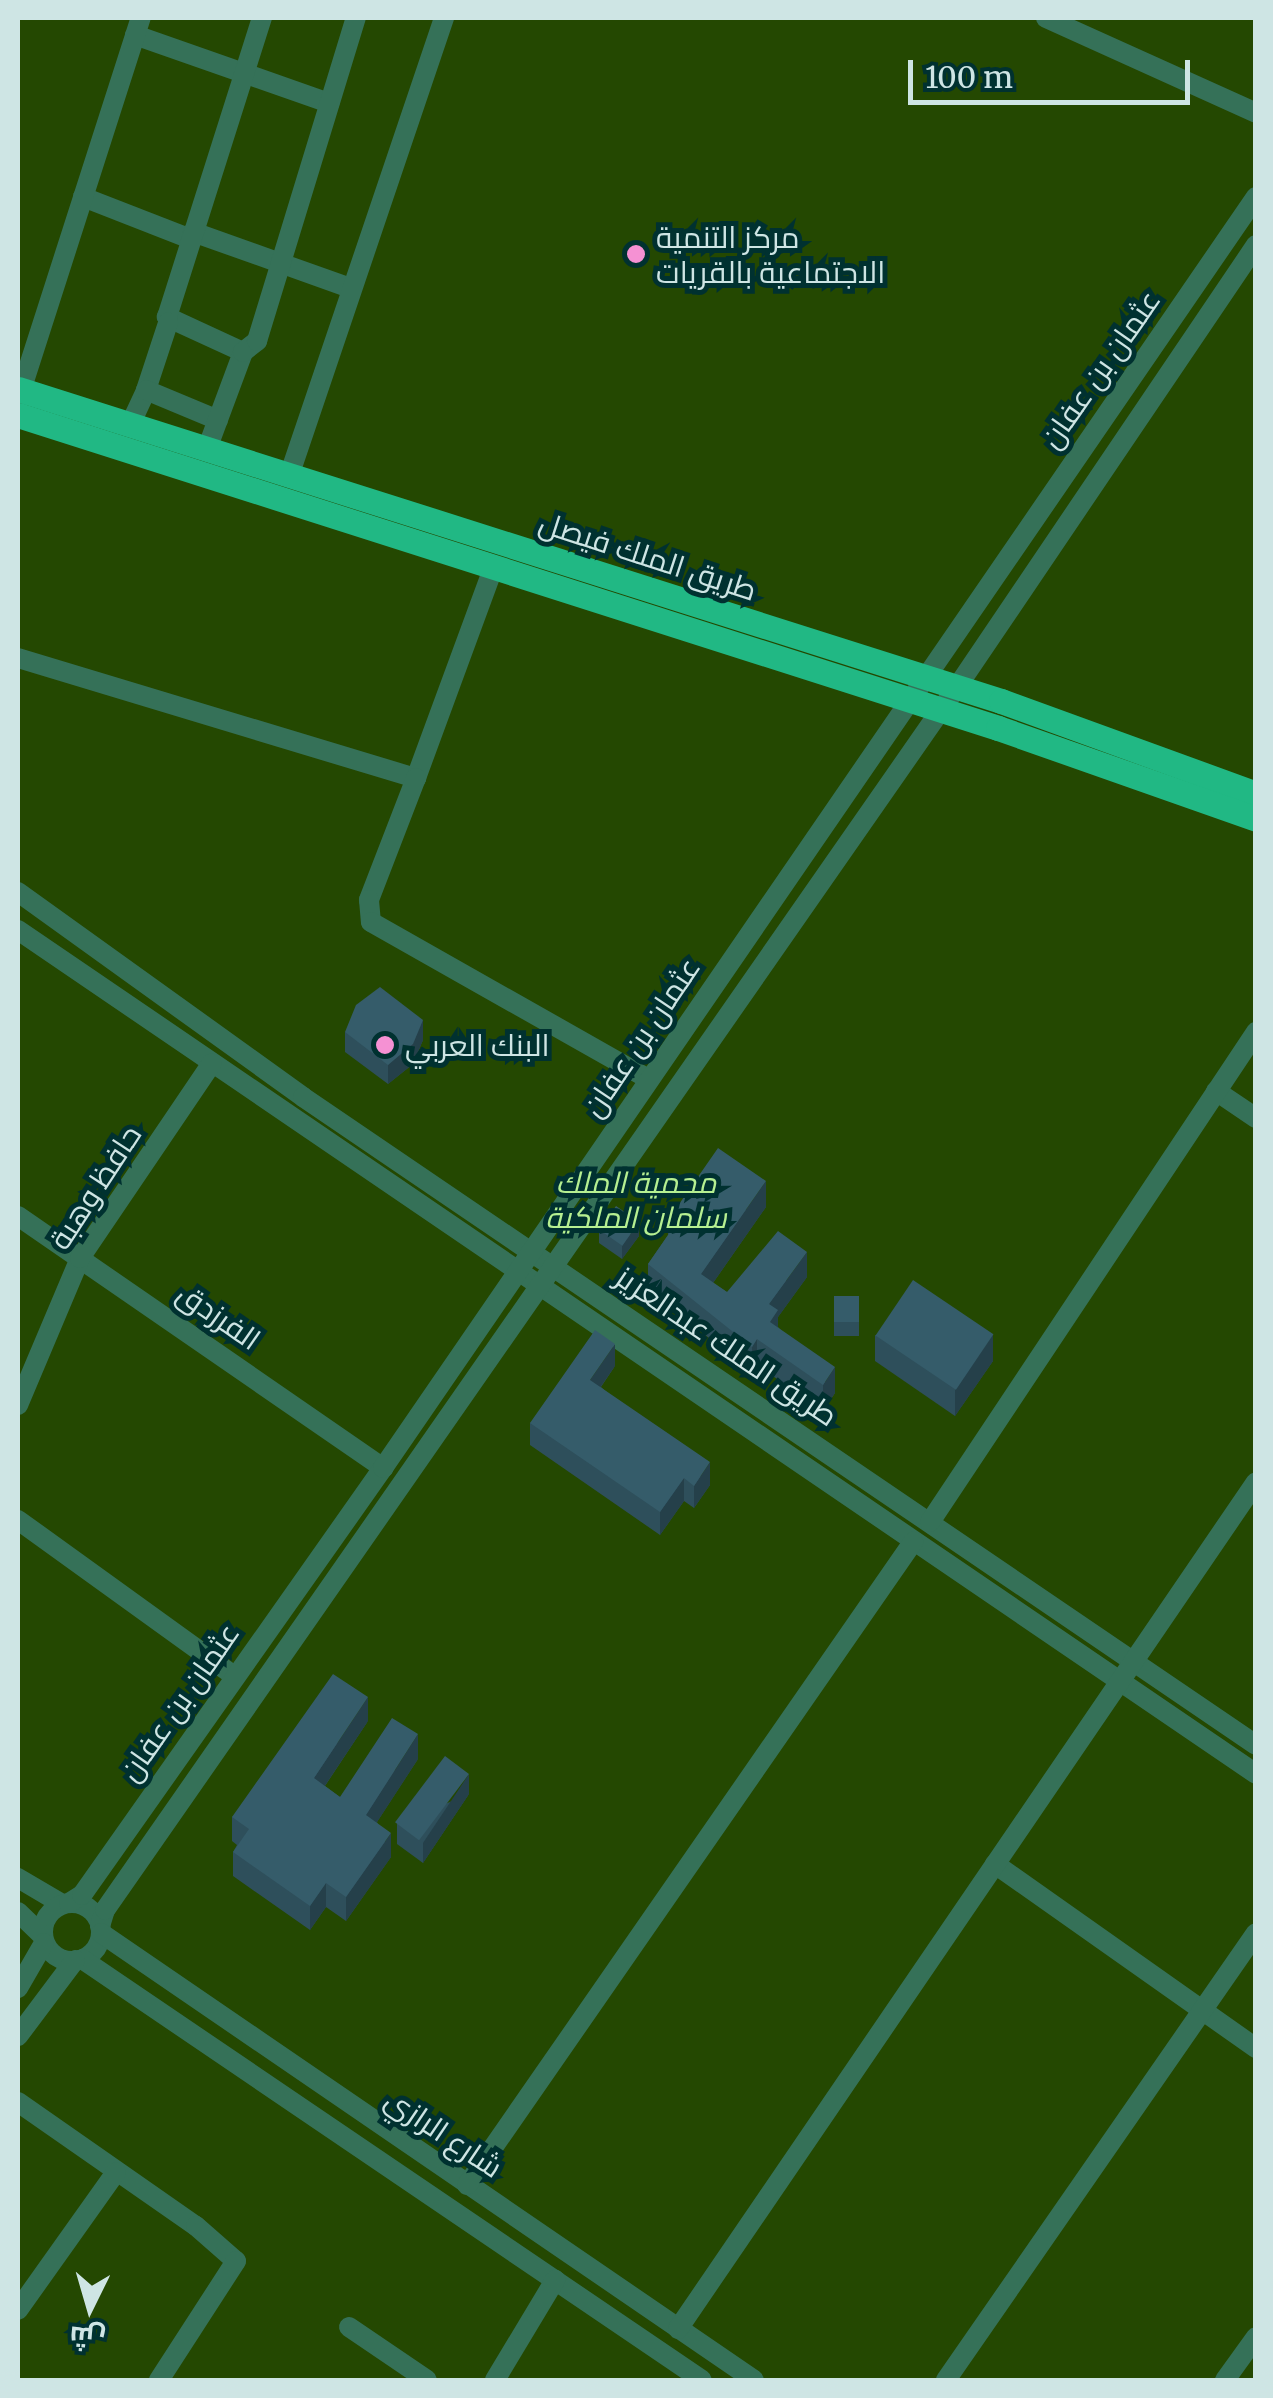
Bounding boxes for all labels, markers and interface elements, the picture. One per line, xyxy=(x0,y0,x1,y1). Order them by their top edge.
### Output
scale bar xyxy=(913,40,1196,102)
text: 100 m xyxy=(925,58,1013,96)
place label: مركز التنمية الاجتماعية بالقريات xyxy=(656,219,885,290)
marker: مركز التنمية الاجتماعية بالقريات xyxy=(625,243,647,265)
street label: عثمان بن عفان xyxy=(1032,283,1168,455)
street label: طريق الملك فيصل xyxy=(535,504,761,608)
street label: عثمان بن عفان xyxy=(574,950,708,1124)
place label: البنك العربي xyxy=(405,1027,550,1063)
marker: البنك العربي xyxy=(374,1034,396,1056)
street label: حافظ وهبة xyxy=(41,1118,149,1256)
park label: محمية الملك سلمان الملكية xyxy=(545,1164,727,1234)
street label: طريق الملك عبدالعزيز xyxy=(609,1259,845,1433)
street label: الفرزدق xyxy=(171,1275,267,1357)
street label: عثمان بن عفان xyxy=(111,1616,247,1788)
street label: شارع الرازي xyxy=(379,2081,509,2185)
north arrow xyxy=(40,2258,140,2358)
text: ش xyxy=(68,2318,107,2357)

